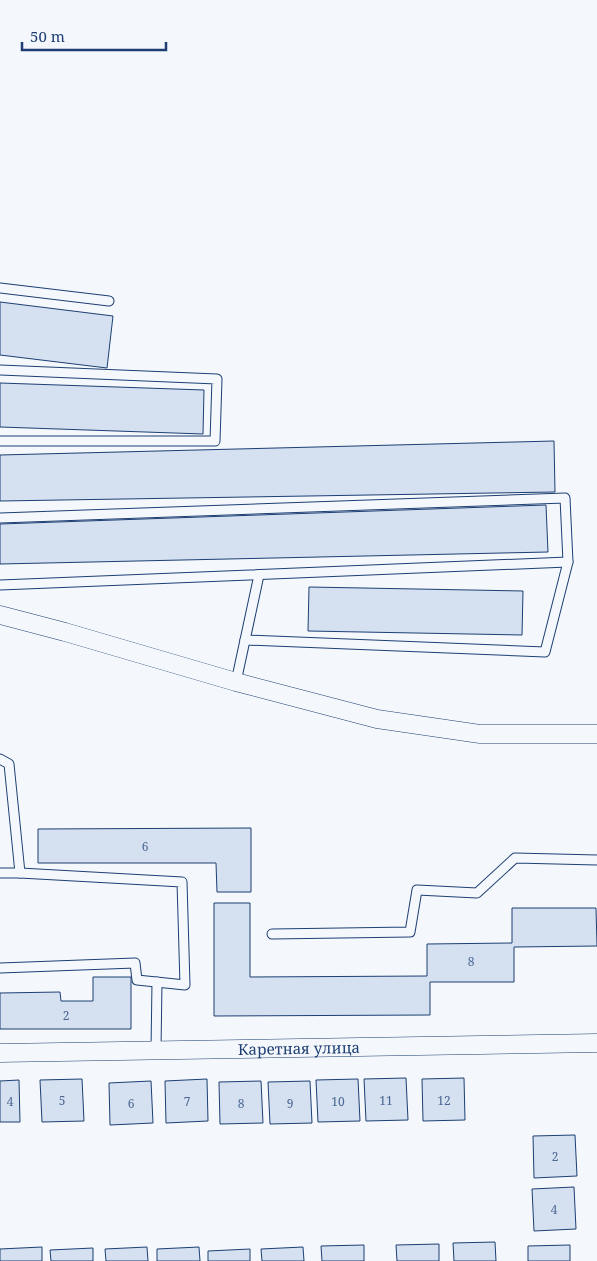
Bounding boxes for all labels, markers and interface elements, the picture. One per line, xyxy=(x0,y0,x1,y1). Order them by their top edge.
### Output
scale bar xyxy=(22,20,166,52)
text: 50 m xyxy=(30,26,65,46)
house number: 6 xyxy=(142,838,149,855)
house number: 8 xyxy=(468,953,475,970)
house number: 2 xyxy=(63,1007,69,1024)
street label: Каретная улица xyxy=(238,1037,360,1059)
house number: 5 xyxy=(59,1092,65,1109)
house number: 11 xyxy=(379,1092,393,1109)
house number: 12 xyxy=(437,1092,451,1109)
house number: 4 xyxy=(7,1093,14,1110)
house number: 7 xyxy=(184,1093,191,1110)
house number: 10 xyxy=(331,1093,345,1110)
house number: 6 xyxy=(128,1095,135,1112)
house number: 8 xyxy=(238,1095,245,1112)
house number: 9 xyxy=(287,1095,293,1112)
house number: 2 xyxy=(552,1148,558,1165)
house number: 4 xyxy=(551,1201,558,1218)

